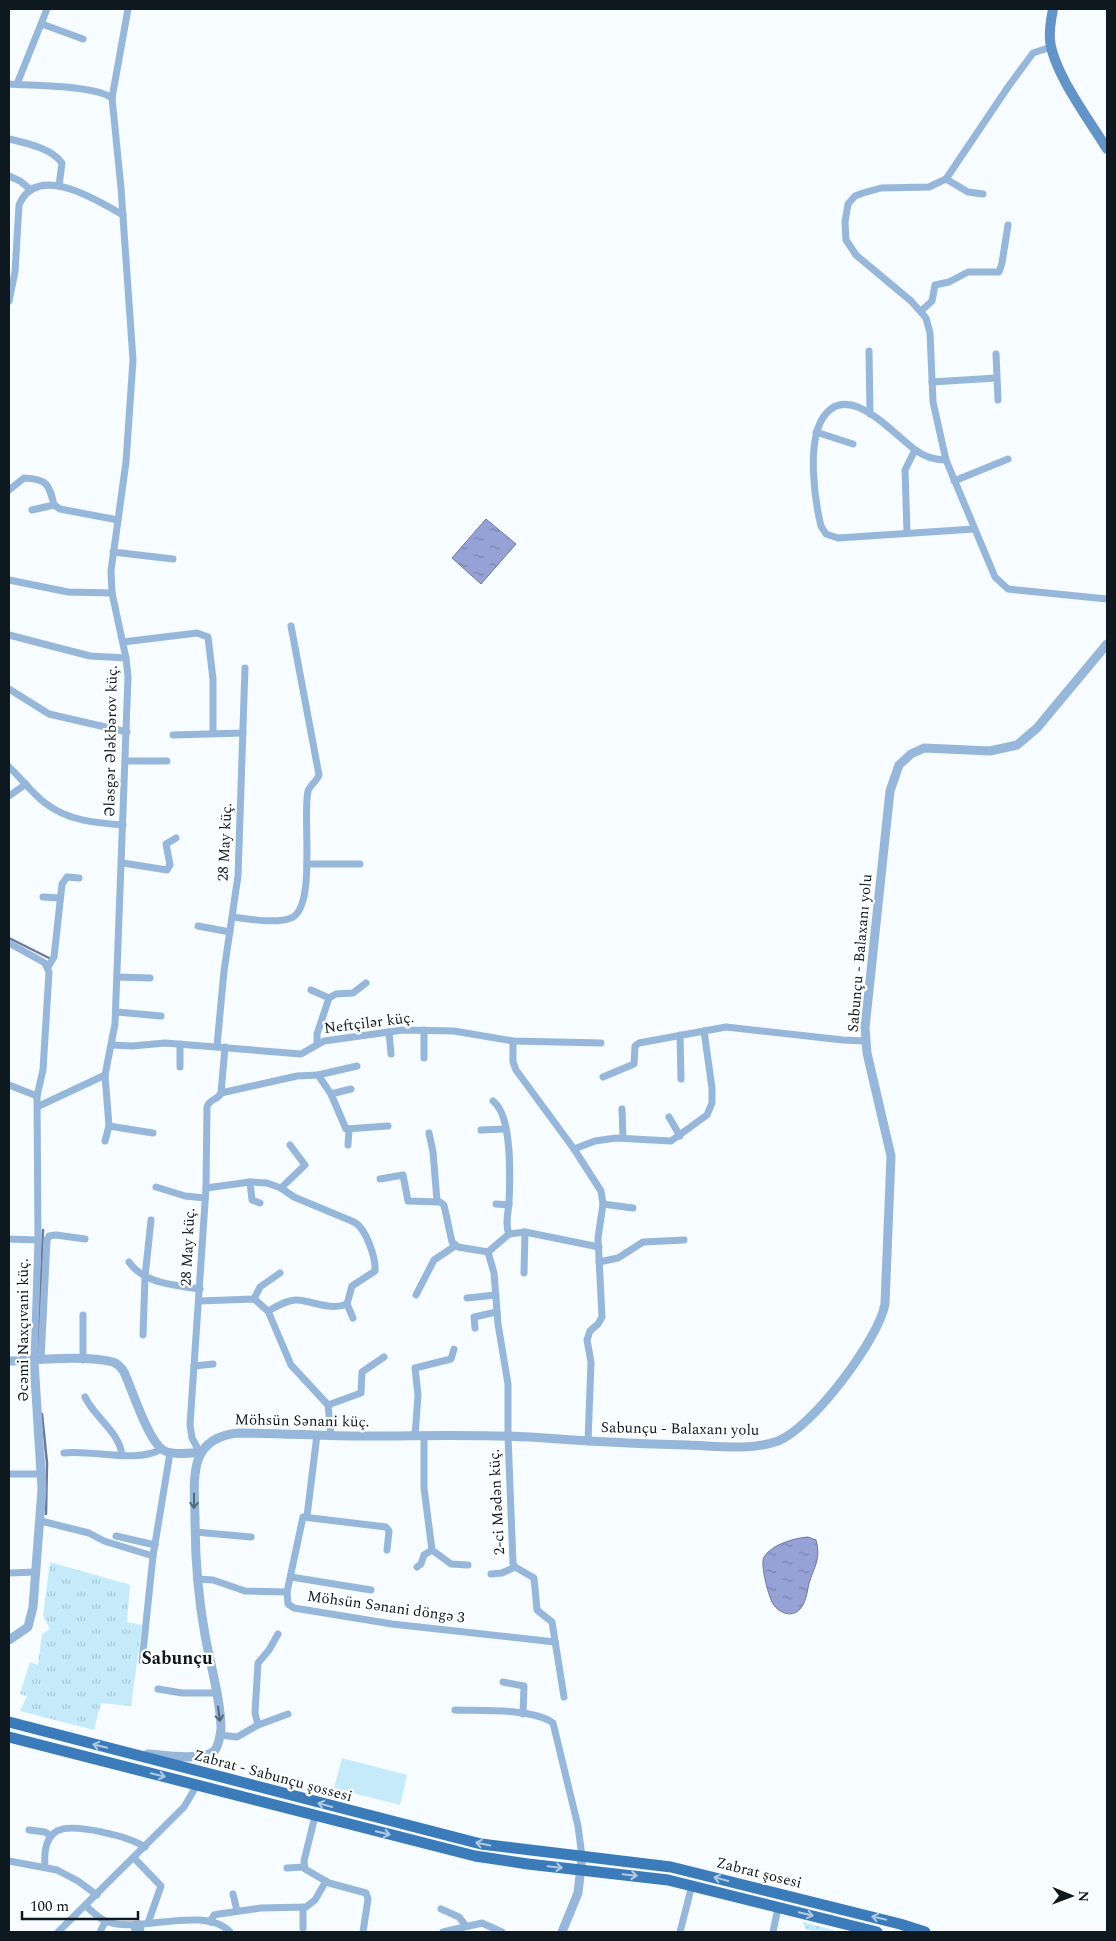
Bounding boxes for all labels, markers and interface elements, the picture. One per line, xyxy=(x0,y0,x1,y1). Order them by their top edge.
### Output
street label: Ələsgər Ələkbərov küç. xyxy=(98,665,124,817)
street label: 28 May küç. xyxy=(211,802,239,882)
street label: Sabunçu - Balaxanı yolu xyxy=(842,873,878,1033)
street label: Neftçilər küç. xyxy=(323,1006,415,1040)
street label: 28 May küç. xyxy=(174,1207,202,1287)
street label: Əcəmi Naxçıvani küç. xyxy=(12,1258,35,1402)
street label: Möhsün Sənani küç. xyxy=(234,1408,370,1434)
street label: Sabunçu - Balaxanı yolu xyxy=(601,1416,759,1442)
street label: 2-ci Mədən küç. xyxy=(483,1448,511,1556)
one-way arrow xyxy=(189,1492,199,1508)
street label: Möhsün Sənani döngə 3 xyxy=(306,1585,467,1630)
district label: Sabunçu xyxy=(141,1645,213,1672)
one-way arrow xyxy=(214,1705,224,1721)
one-way arrow xyxy=(93,1741,109,1750)
street label: Zabrat - Sabunçu şossesi xyxy=(191,1744,355,1808)
one-way arrow xyxy=(149,1770,165,1780)
one-way arrow xyxy=(318,1799,334,1809)
one-way arrow xyxy=(374,1829,390,1838)
one-way arrow xyxy=(475,1838,491,1848)
street label: Zabrat şosesi xyxy=(714,1851,804,1895)
one-way arrow xyxy=(547,1862,563,1872)
one-way arrow xyxy=(622,1870,638,1880)
north arrow xyxy=(1046,1871,1096,1921)
one-way arrow xyxy=(713,1874,729,1883)
scale bar xyxy=(22,1888,139,1920)
text: N xyxy=(1073,1890,1094,1902)
text: 100 m xyxy=(30,1895,69,1918)
one-way arrow xyxy=(797,1910,813,1919)
one-way arrow xyxy=(871,1913,887,1922)

